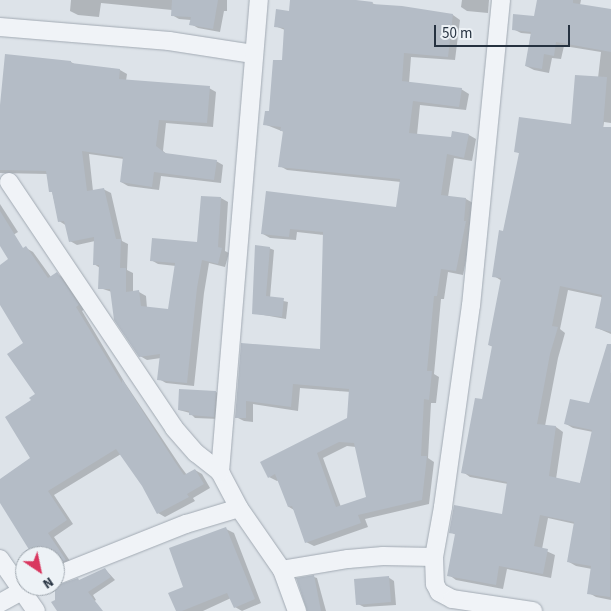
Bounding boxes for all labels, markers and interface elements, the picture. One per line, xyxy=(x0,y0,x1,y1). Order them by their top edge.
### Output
scale bar xyxy=(436,15,572,47)
text: 50 m xyxy=(442,23,472,44)
north arrow xyxy=(15,546,65,596)
text: N xyxy=(38,572,57,594)

